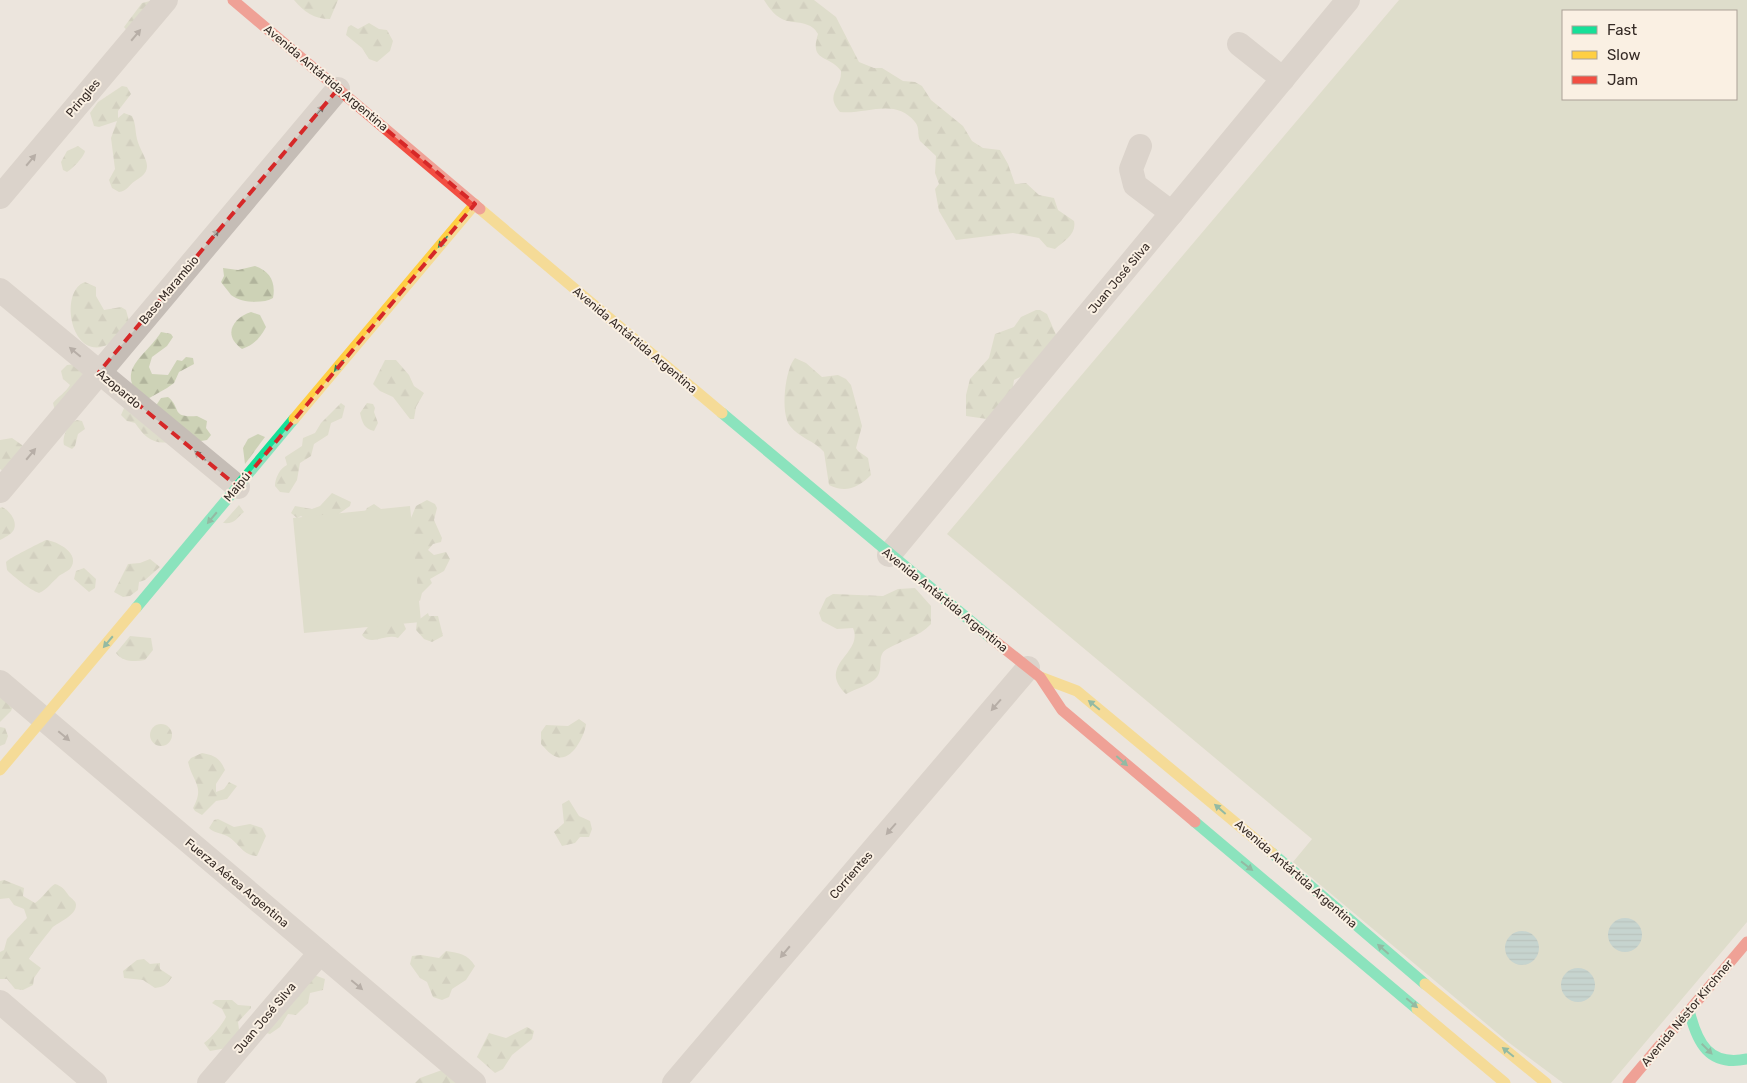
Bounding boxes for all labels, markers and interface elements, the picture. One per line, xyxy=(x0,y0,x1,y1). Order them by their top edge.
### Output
legend xyxy=(1562,10,1737,100)
text: Fast xyxy=(1607,21,1637,39)
street label: Avenida Antártida Argentina xyxy=(261,22,391,134)
one-way arrow xyxy=(130,30,142,42)
text: Slow xyxy=(1607,46,1640,64)
text: Jam xyxy=(1607,71,1638,89)
street label: Pringles xyxy=(63,76,103,120)
one-way arrow xyxy=(313,105,324,117)
one-way arrow xyxy=(26,153,37,166)
one-way arrow xyxy=(209,229,220,242)
one-way arrow xyxy=(438,235,449,248)
street label: Juan José Silva xyxy=(1085,240,1153,316)
street label: Base Marambio xyxy=(136,253,202,327)
street label: Avenida Antártida Argentina xyxy=(570,284,700,396)
one-way arrow xyxy=(69,347,82,358)
one-way arrow xyxy=(334,360,345,372)
street label: Azopardo xyxy=(94,367,144,412)
one-way arrow xyxy=(26,448,37,461)
one-way arrow xyxy=(194,451,206,462)
street label: Maipú xyxy=(221,470,253,504)
one-way arrow xyxy=(207,511,218,524)
street label: Avenida Antártida Argentina xyxy=(879,545,1011,655)
one-way arrow xyxy=(102,635,113,648)
one-way arrow xyxy=(991,699,1002,712)
one-way arrow xyxy=(1088,700,1101,711)
one-way arrow xyxy=(57,731,70,742)
one-way arrow xyxy=(1116,756,1129,767)
one-way arrow xyxy=(1214,803,1226,815)
street label: Avenida Antártida Argentina xyxy=(1232,817,1360,931)
one-way arrow xyxy=(885,822,896,835)
street label: Fuerza Aérea Argentina xyxy=(182,836,292,930)
street label: Corrientes xyxy=(827,848,875,902)
one-way arrow xyxy=(1240,860,1253,871)
one-way arrow xyxy=(1377,943,1389,955)
one-way arrow xyxy=(780,946,791,959)
street label: Avenida Néstor Kirchner xyxy=(1638,957,1736,1069)
one-way arrow xyxy=(350,979,363,990)
street label: Juan José Silva xyxy=(231,980,299,1056)
one-way arrow xyxy=(1406,997,1418,1008)
one-way arrow xyxy=(1701,1043,1713,1055)
one-way arrow xyxy=(1502,1047,1515,1058)

